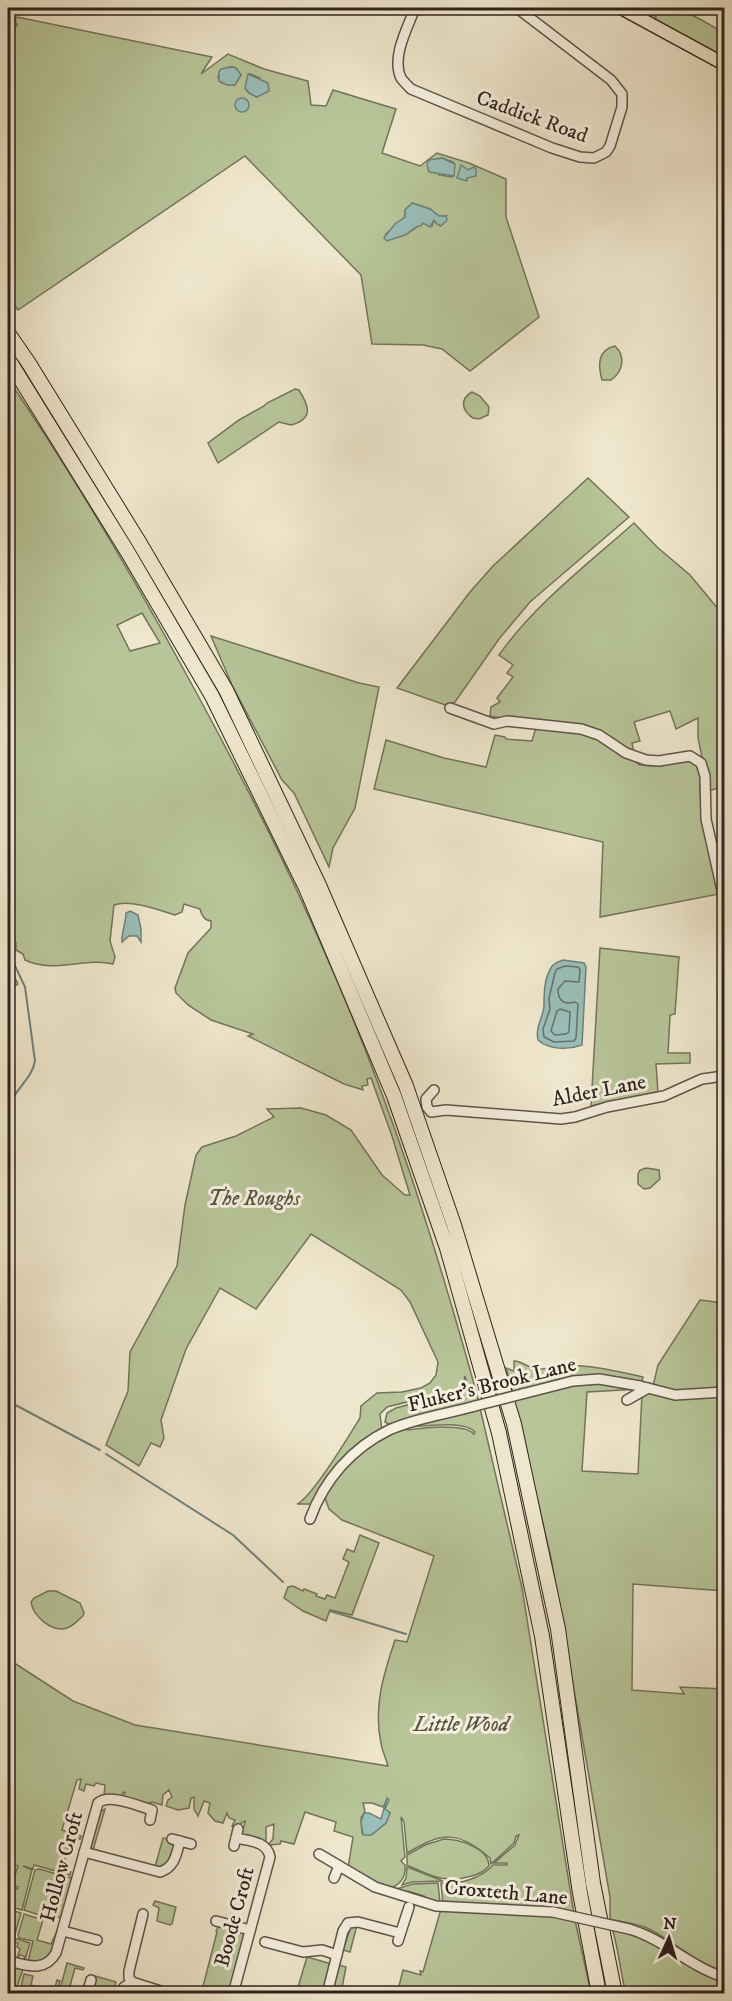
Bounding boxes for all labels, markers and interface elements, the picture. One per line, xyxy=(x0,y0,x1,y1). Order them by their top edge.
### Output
street label: Caddick Road xyxy=(473,85,592,149)
street label: Alder Lane xyxy=(550,1069,648,1113)
park label: The Roughs xyxy=(208,1186,301,1212)
street label: Fluker's Brook Lane xyxy=(405,1351,579,1418)
park label: Little Wood xyxy=(412,1712,512,1738)
street label: Hollow Croft xyxy=(35,1809,89,1925)
street label: Boode Croft xyxy=(209,1864,261,1970)
street label: Croxteth Lane xyxy=(443,1875,569,1911)
north arrow xyxy=(639,1908,699,1968)
text: N xyxy=(663,1914,677,1934)

